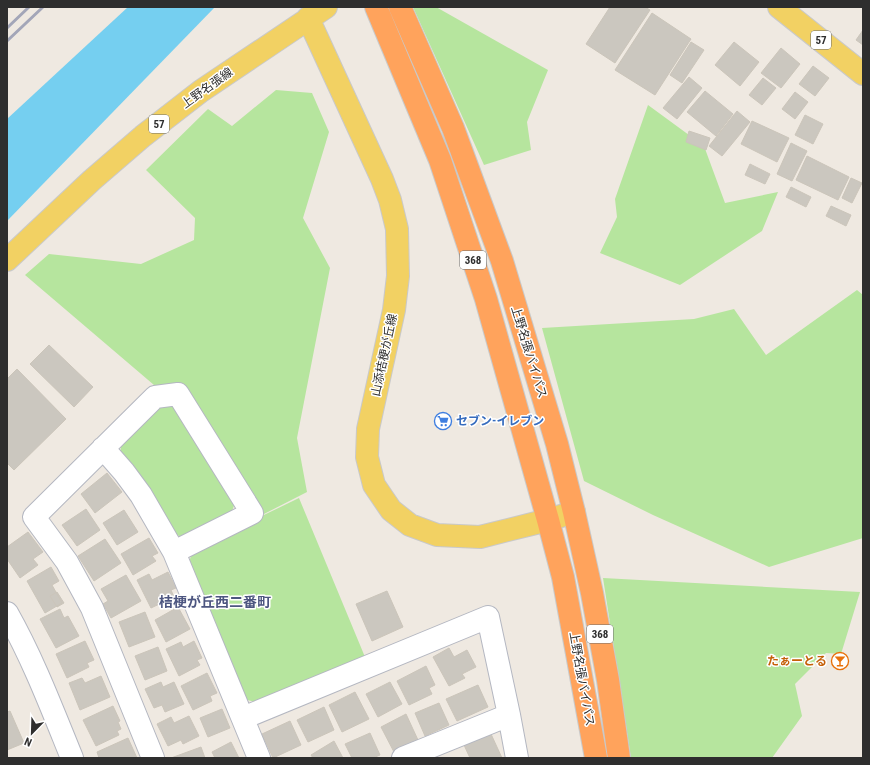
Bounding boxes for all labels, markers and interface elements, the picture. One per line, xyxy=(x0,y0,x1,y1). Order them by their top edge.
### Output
road number: 57 xyxy=(811,31,831,49)
street label: 上野名張線 xyxy=(179,65,235,111)
road number: 57 xyxy=(149,115,169,133)
road number: 368 xyxy=(460,251,486,269)
street label: 上野名張バイパス xyxy=(508,304,550,400)
street label: 山添桔梗が丘線 xyxy=(368,312,400,398)
supermarket icon: セブン-イレブン xyxy=(433,411,453,431)
place label: セブン-イレブン xyxy=(456,414,544,428)
district label: 桔梗が丘西二番町 xyxy=(159,594,271,610)
road number: 368 xyxy=(587,625,613,643)
street label: 上野名張バイパス xyxy=(567,631,597,727)
bar icon: たぁーとる xyxy=(830,651,850,671)
place label: たぁーとる xyxy=(767,654,827,668)
north arrow xyxy=(12,713,52,753)
text: N xyxy=(22,734,34,749)

